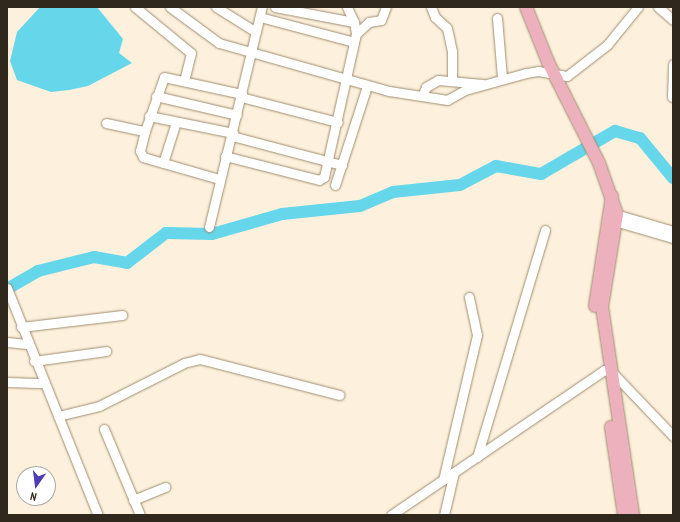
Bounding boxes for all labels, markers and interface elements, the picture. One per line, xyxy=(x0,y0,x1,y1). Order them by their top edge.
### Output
north arrow xyxy=(16,466,56,506)
text: N xyxy=(29,489,38,504)

